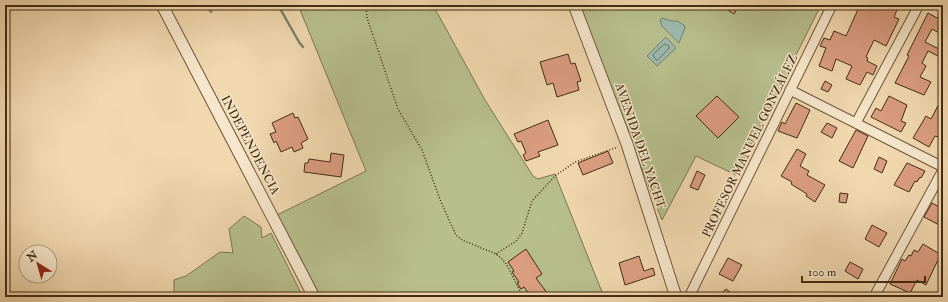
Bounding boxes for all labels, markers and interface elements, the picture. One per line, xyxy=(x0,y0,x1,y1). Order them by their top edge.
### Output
street label: PROFESOR MANUEL GONZÁLEZ xyxy=(699,52,801,240)
street label: AVENIDA DEL YACHT xyxy=(611,80,669,211)
street label: INDEPENDENCIA xyxy=(217,93,283,198)
north arrow xyxy=(18,244,58,284)
text: N xyxy=(24,248,41,265)
scale bar xyxy=(802,258,925,284)
text: 100 m xyxy=(808,265,837,280)

